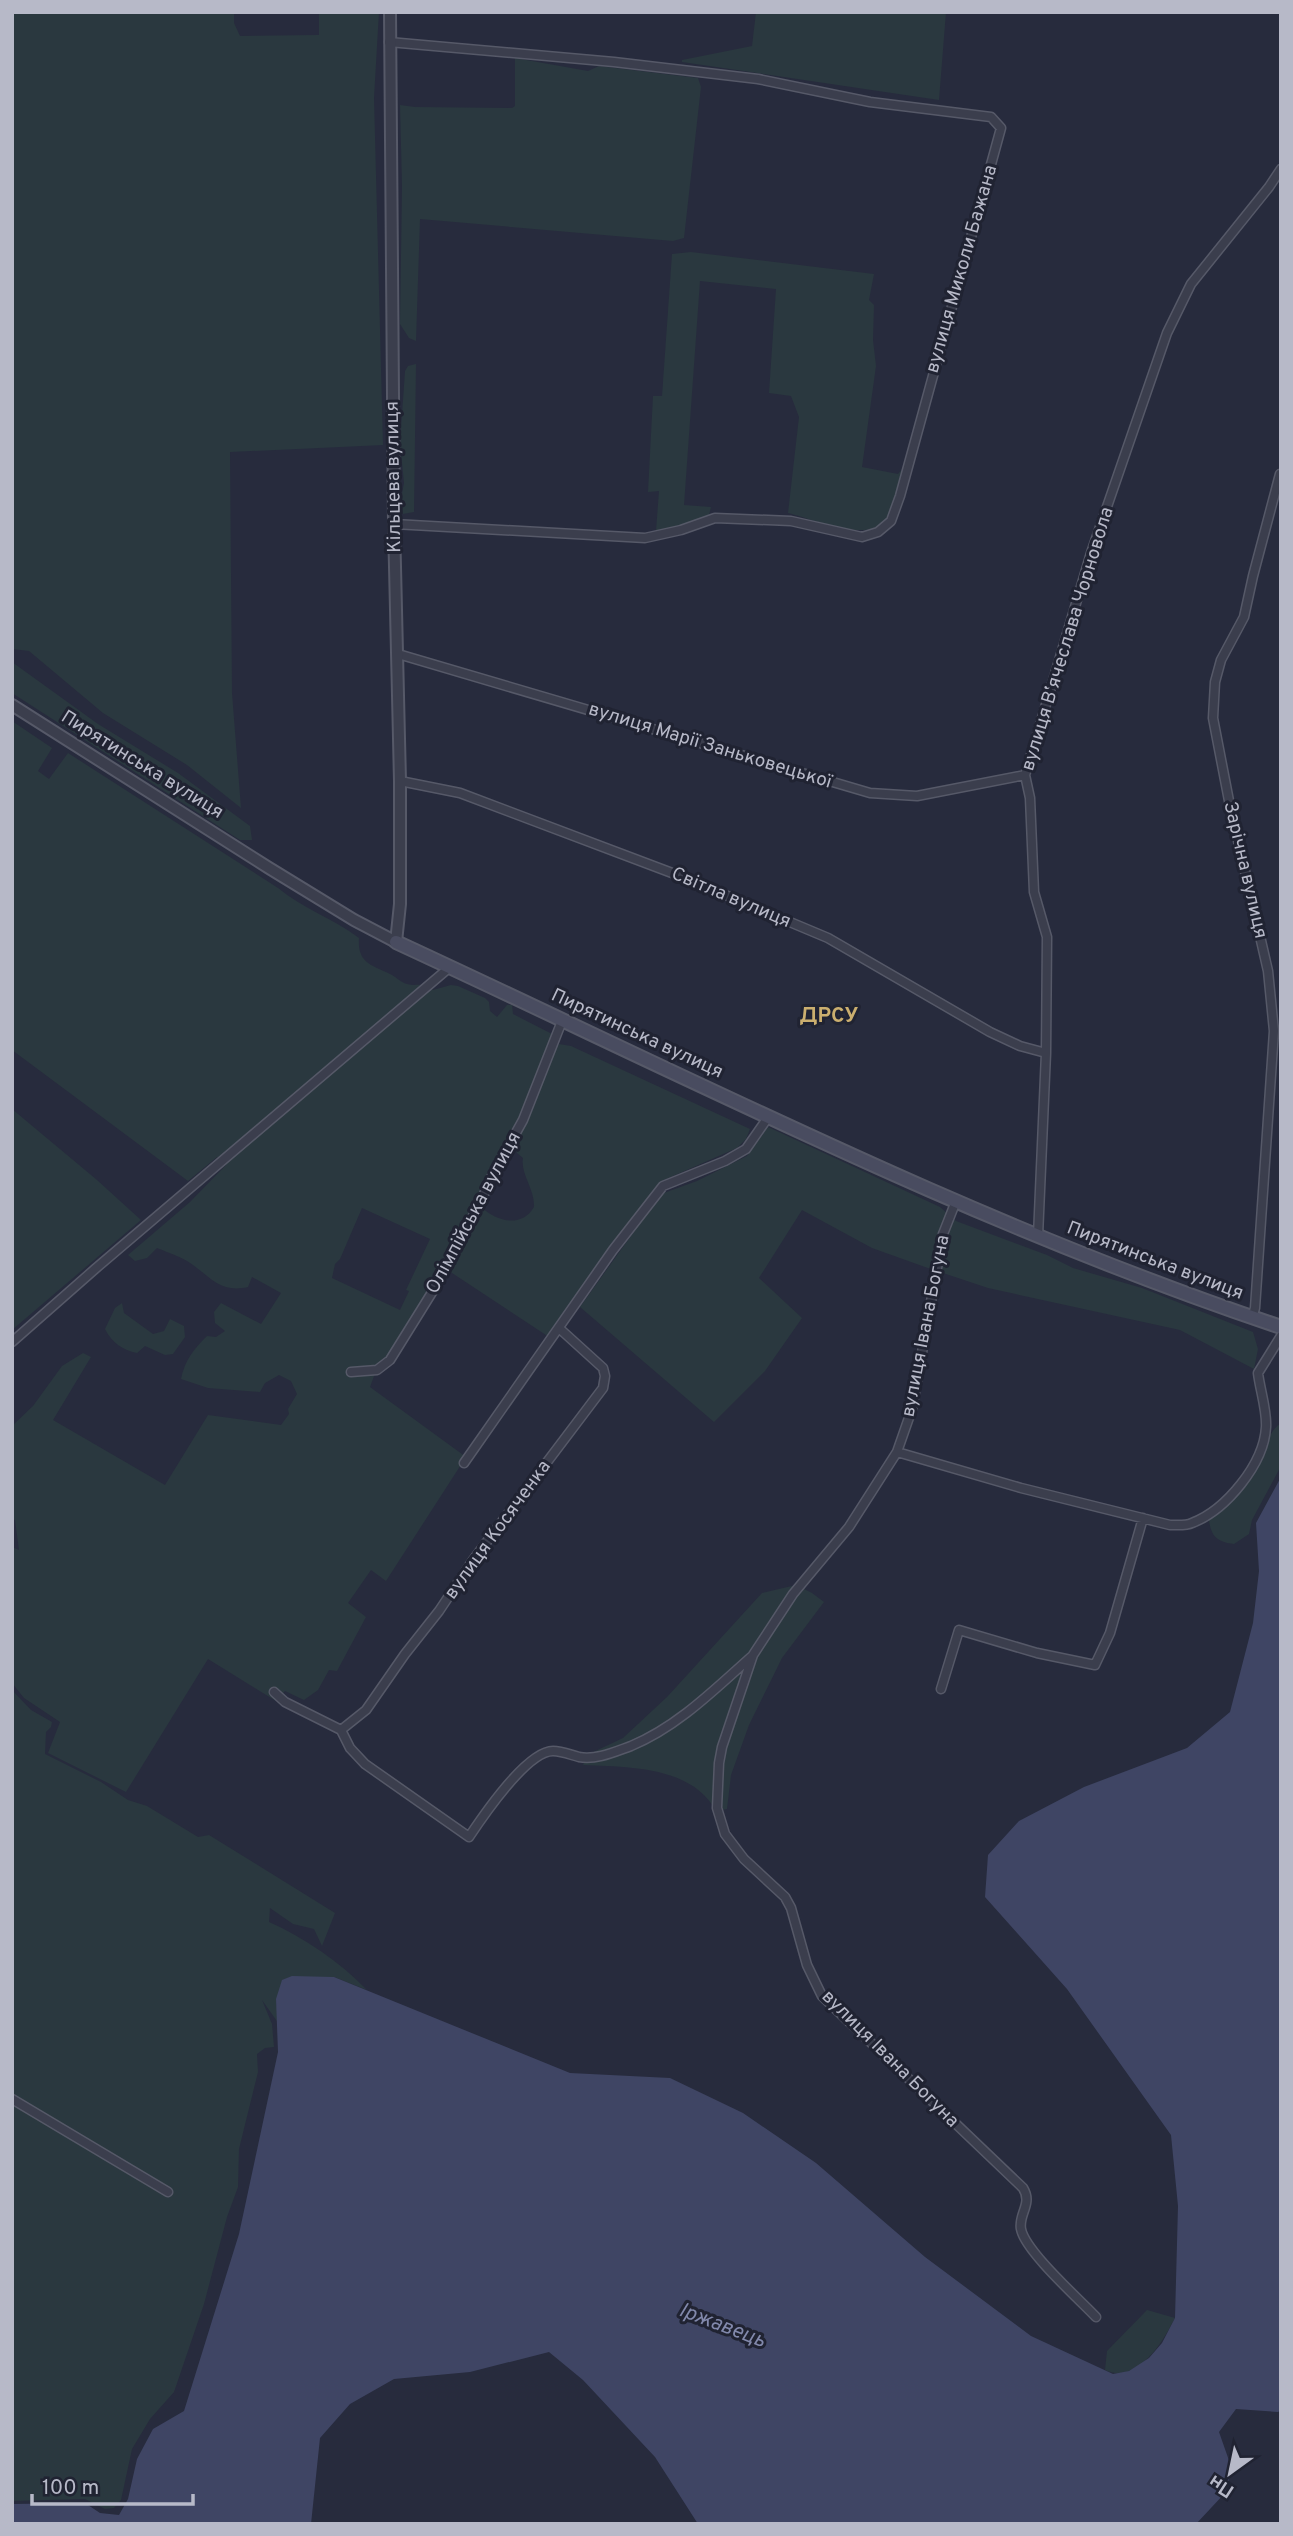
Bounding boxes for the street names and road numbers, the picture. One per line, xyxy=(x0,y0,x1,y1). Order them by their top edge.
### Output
street label: вулиця Миколи Бажана xyxy=(921,162,1003,376)
street label: Кільцева вулиця xyxy=(381,401,407,553)
street label: вулиця Вʼячеслава Чорновола xyxy=(1016,504,1120,774)
street label: вулиця Марії Заньковецької xyxy=(585,697,836,795)
street label: Пирятинська вулиця xyxy=(56,705,228,825)
street label: Зарічна вулиця xyxy=(1218,799,1272,941)
street label: Світла вулиця xyxy=(668,862,794,934)
street label: Пирятинська вулиця xyxy=(547,984,727,1084)
street label: Олімпійська вулиця xyxy=(421,1128,527,1298)
street label: Пирятинська вулиця xyxy=(1063,1216,1247,1306)
street label: вулиця Івана Богуна xyxy=(897,1233,955,1419)
street label: вулиця Косяченка xyxy=(439,1456,557,1604)
street label: вулиця Івана Богуна xyxy=(816,1985,964,2133)

